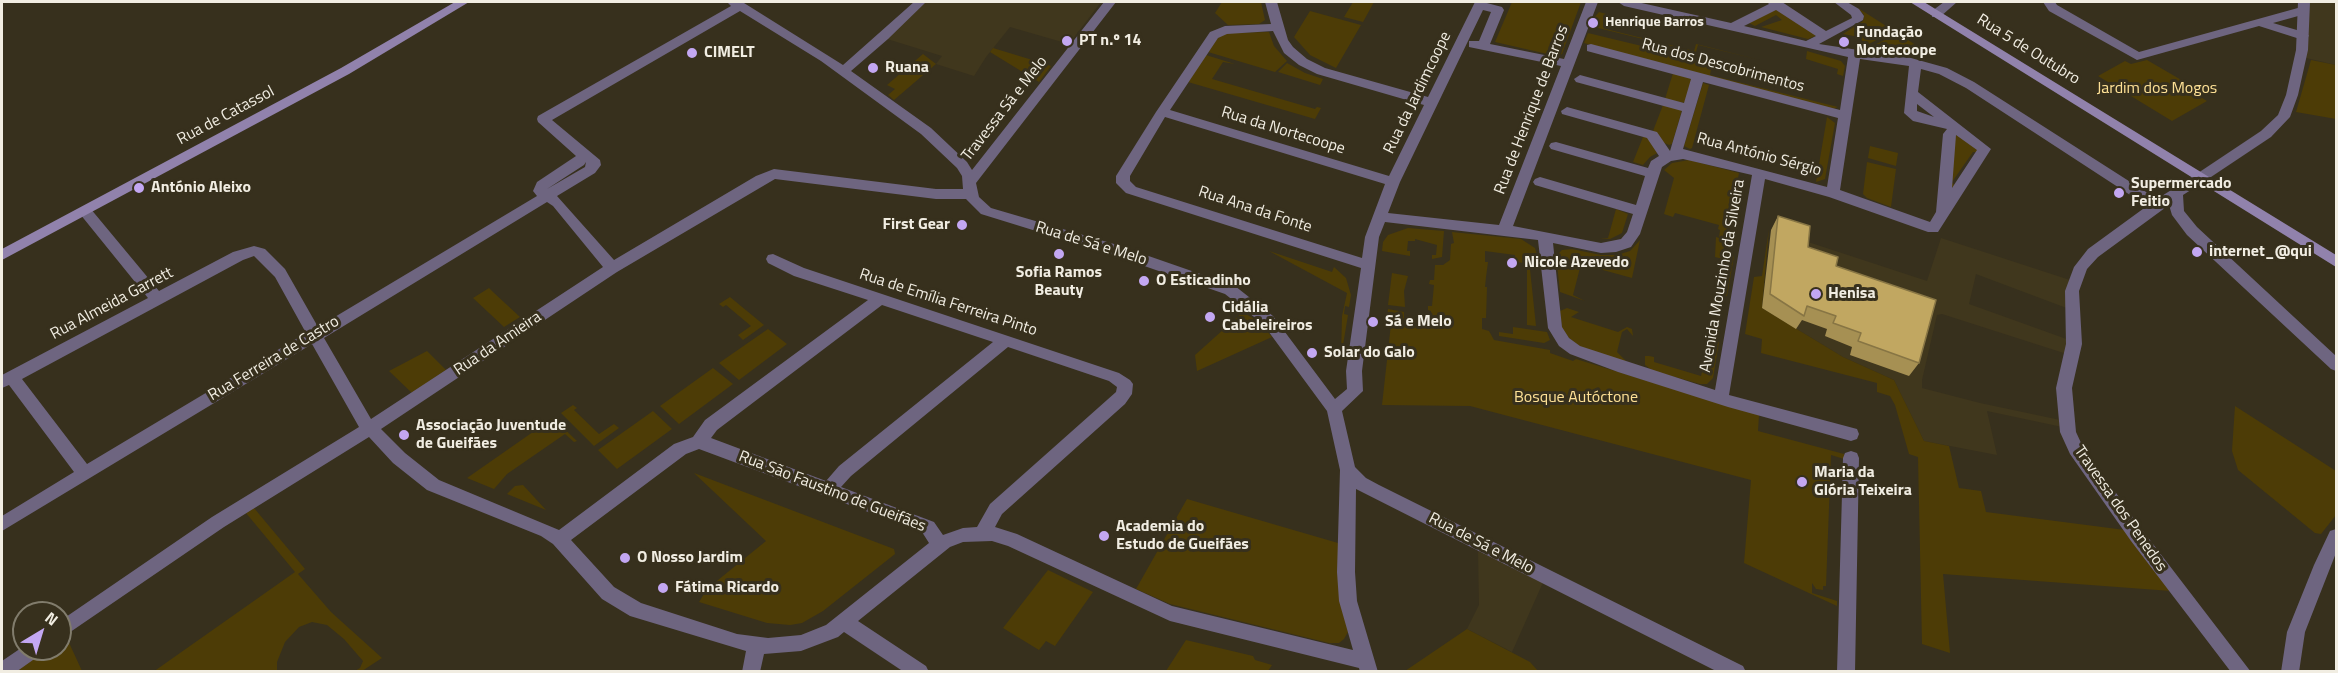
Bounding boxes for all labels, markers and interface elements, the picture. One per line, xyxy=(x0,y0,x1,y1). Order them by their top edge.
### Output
street label: Rua 5 de Outubro xyxy=(1973,11,2083,89)
place label: Henrique Barros xyxy=(1605,15,1704,31)
marker: Henrique Barros xyxy=(1586,16,1600,30)
street label: Rua de Henrique de Barros xyxy=(1491,23,1573,197)
place label: Fundação Nortecoope xyxy=(1856,23,1936,61)
street label: Rua da Jardimcoope xyxy=(1380,29,1456,157)
place label: PT n.º 14 xyxy=(1079,31,1141,51)
marker: PT n.º 14 xyxy=(1060,34,1074,48)
street label: Rua dos Descobrimentos xyxy=(1639,35,1807,97)
marker: Fundação Nortecoope xyxy=(1837,35,1851,49)
place label: CIMELT xyxy=(704,43,755,63)
marker: CIMELT xyxy=(685,46,699,60)
street label: Travessa Sá e Melo xyxy=(958,53,1052,165)
place label: Ruana xyxy=(885,58,929,78)
marker: Ruana xyxy=(866,61,880,75)
park label: Jardim dos Mogos xyxy=(2097,79,2217,99)
street label: Rua de Catassol xyxy=(174,82,278,150)
street label: Rua da Nortecoope xyxy=(1219,103,1347,159)
street label: Rua António Sérgio xyxy=(1695,129,1823,181)
place label: Supermercado Feitio xyxy=(2131,174,2232,212)
place label: António Aleixo xyxy=(151,178,251,198)
street label: Avenida Mouzinho da Silveira xyxy=(1697,178,1749,374)
marker: António Aleixo xyxy=(132,181,146,195)
street label: Rua Ana da Fonte xyxy=(1196,183,1314,237)
marker: Supermercado Feitio xyxy=(2112,186,2126,200)
place label: First Gear xyxy=(882,215,950,235)
marker: First Gear xyxy=(955,218,969,232)
street label: Rua de Sá e Melo xyxy=(1033,218,1149,270)
place label: internet_@qui xyxy=(2209,242,2312,262)
marker: internet_@qui xyxy=(2190,245,2204,259)
marker: Sofia Ramos Beauty xyxy=(1052,247,1066,261)
place label: Nicole Azevedo xyxy=(1524,253,1629,273)
marker: Nicole Azevedo xyxy=(1505,256,1519,270)
place label: Sofia Ramos Beauty xyxy=(1016,263,1102,301)
street label: Rua Almeida Garrett xyxy=(47,264,177,344)
street label: Rua de Emília Ferreira Pinto xyxy=(857,265,1039,341)
place label: O Esticadinho xyxy=(1156,271,1251,291)
marker: O Esticadinho xyxy=(1137,274,1151,288)
place label: Henisa xyxy=(1828,284,1876,304)
marker: Henisa xyxy=(1809,287,1823,301)
place label: Cidália Cabeleireiros xyxy=(1222,298,1313,336)
street label: Rua da Amieira xyxy=(451,308,545,380)
marker: Cidália Cabeleireiros xyxy=(1203,310,1217,324)
street label: Rua Ferreira de Castro xyxy=(205,312,343,406)
place label: Sá e Melo xyxy=(1385,312,1452,332)
marker: Sá e Melo xyxy=(1366,315,1380,329)
place label: Solar do Galo xyxy=(1324,343,1415,363)
marker: Solar do Galo xyxy=(1305,346,1319,360)
park label: Bosque Autóctone xyxy=(1514,388,1638,408)
place label: Associação Juventude de Gueifães xyxy=(416,416,566,454)
marker: Associação Juventude de Gueifães xyxy=(397,428,411,442)
street label: Travessa dos Penedos xyxy=(2069,442,2171,576)
street label: Rua São Faustino de Gueifães xyxy=(736,447,928,537)
place label: Maria da Glória Teixeira xyxy=(1814,463,1912,501)
marker: Maria da Glória Teixeira xyxy=(1795,475,1809,489)
street label: Rua de Sá e Melo xyxy=(1425,509,1537,579)
place label: Academia do Estudo de Gueifães xyxy=(1116,517,1249,555)
marker: Academia do Estudo de Gueifães xyxy=(1097,529,1111,543)
place label: O Nosso Jardim xyxy=(637,548,743,568)
marker: O Nosso Jardim xyxy=(618,551,632,565)
place label: Fátima Ricardo xyxy=(675,578,779,598)
marker: Fátima Ricardo xyxy=(656,581,670,595)
north arrow xyxy=(12,601,72,661)
text: N xyxy=(40,606,64,631)

